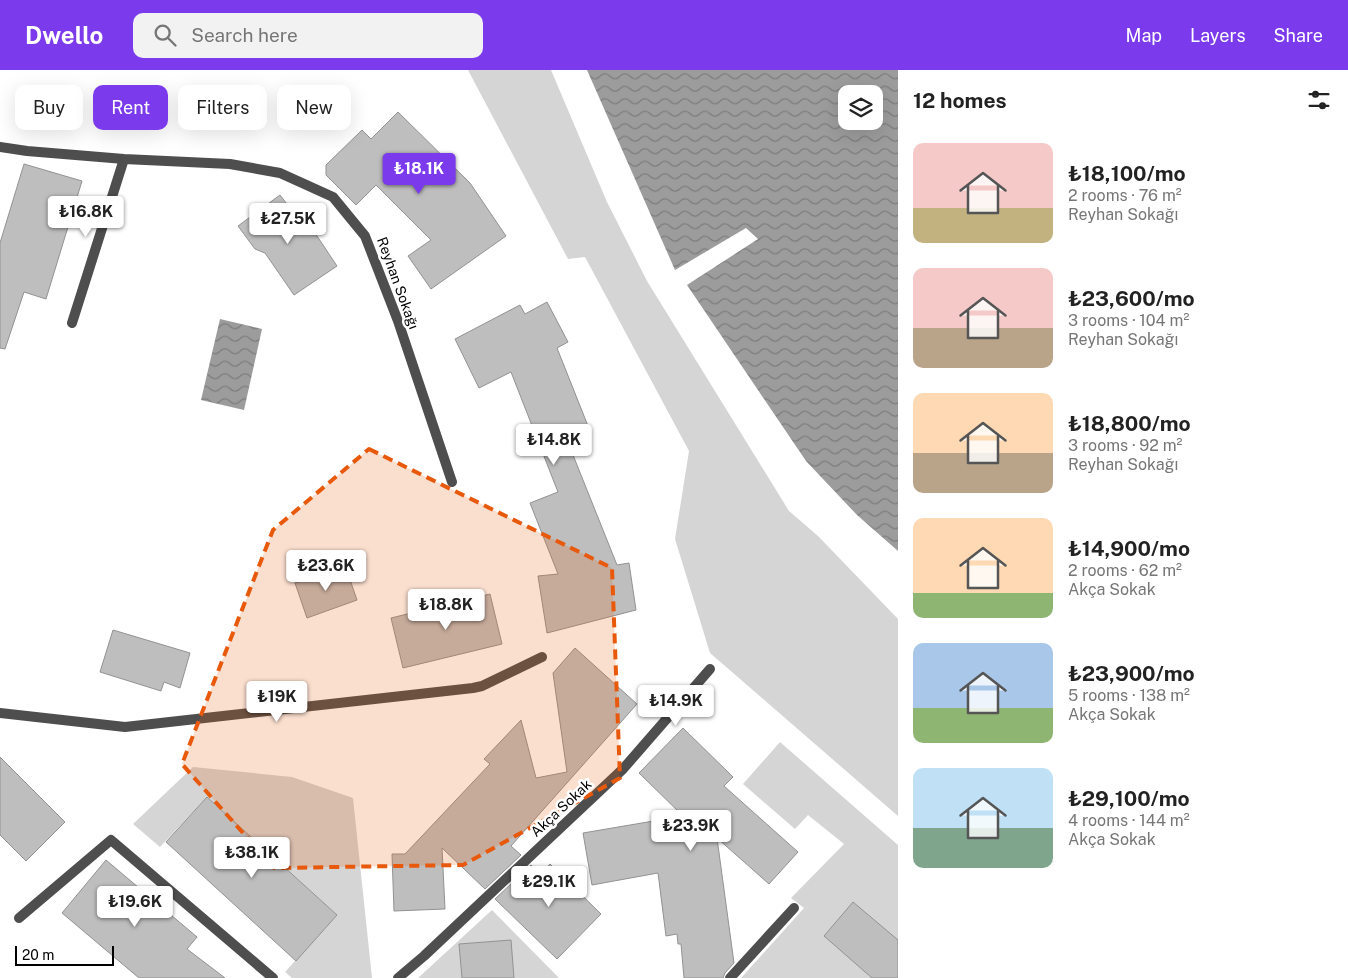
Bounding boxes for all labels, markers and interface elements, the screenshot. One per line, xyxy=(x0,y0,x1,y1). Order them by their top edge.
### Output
search box xyxy=(133,13,483,58)
text: Dwello xyxy=(25,21,103,49)
icon: search xyxy=(151,21,179,49)
text: Search here xyxy=(191,24,298,46)
text: Map xyxy=(1126,25,1162,46)
text: Layers xyxy=(1190,25,1246,46)
text: Share xyxy=(1274,25,1323,46)
chip: Buy xyxy=(15,85,83,130)
chip: Rent xyxy=(93,85,168,130)
chip: Filters xyxy=(178,85,267,130)
chip: New xyxy=(277,85,351,130)
map controls xyxy=(838,85,883,130)
button: layers xyxy=(838,85,883,130)
icon: filters xyxy=(1305,86,1333,114)
text: 12 homes xyxy=(913,88,1007,113)
pin: ₺18.1K xyxy=(378,152,460,195)
text: ₺18.1K xyxy=(394,159,444,178)
text: ₺18,100/mo xyxy=(1068,161,1186,186)
icon: home xyxy=(953,163,1013,223)
text: 2 rooms · 76 m² xyxy=(1068,186,1182,205)
pin: ₺16.8K xyxy=(45,196,127,238)
text: ₺16.8K xyxy=(59,202,113,221)
pin: ₺27.5K xyxy=(247,202,329,245)
text: Reyhan Sokağı xyxy=(1068,205,1178,224)
text: ₺27.5K xyxy=(260,209,316,228)
street label: Reyhan Sokağı xyxy=(374,235,422,331)
text: ₺23,600/mo xyxy=(1068,286,1195,311)
icon: home xyxy=(953,288,1013,348)
text: 3 rooms · 104 m² xyxy=(1068,311,1189,330)
text: Reyhan Sokağı xyxy=(1068,330,1178,349)
text: ₺18,800/mo xyxy=(1068,411,1191,436)
icon: home xyxy=(953,413,1013,473)
pin: ₺14.8K xyxy=(513,424,595,466)
text: ₺14.8K xyxy=(527,430,581,449)
text: 3 rooms · 92 m² xyxy=(1068,436,1182,455)
text: Reyhan Sokağı xyxy=(1068,455,1178,474)
text: ₺14,900/mo xyxy=(1068,536,1190,561)
icon: home xyxy=(953,538,1013,598)
pin: ₺23.6K xyxy=(285,550,367,592)
text: ₺23.6K xyxy=(297,556,355,575)
text: 2 rooms · 62 m² xyxy=(1068,561,1182,580)
text: Akça Sokak xyxy=(1068,580,1156,599)
pin: ₺18.8K xyxy=(405,588,487,631)
text: ₺18.8K xyxy=(419,595,473,614)
text: ₺23,900/mo xyxy=(1068,661,1195,686)
icon: home xyxy=(953,663,1013,723)
pin: ₺19K xyxy=(247,680,307,723)
pin: ₺14.9K xyxy=(635,684,717,727)
text: 5 rooms · 138 m² xyxy=(1068,686,1190,705)
text: ₺19K xyxy=(257,687,297,706)
text: ₺14.9K xyxy=(649,691,703,710)
text: Akça Sokak xyxy=(1068,705,1156,724)
street label: Akça Sokak xyxy=(527,776,595,840)
text: ₺29,100/mo xyxy=(1068,786,1190,811)
icon: home xyxy=(953,788,1013,848)
pin: ₺23.9K xyxy=(650,810,732,852)
text: 4 rooms · 144 m² xyxy=(1068,811,1190,830)
text: ₺23.9K xyxy=(662,816,720,835)
text: Akça Sokak xyxy=(1068,830,1156,849)
pin: ₺38.1K xyxy=(211,836,293,879)
text: ₺38.1K xyxy=(225,843,279,862)
pin: ₺29.1K xyxy=(508,866,590,908)
text: ₺29.1K xyxy=(522,872,576,891)
pin: ₺19.6K xyxy=(94,886,176,928)
text: ₺19.6K xyxy=(108,892,162,911)
scale bar xyxy=(15,943,114,966)
text: 20 m xyxy=(22,947,54,963)

